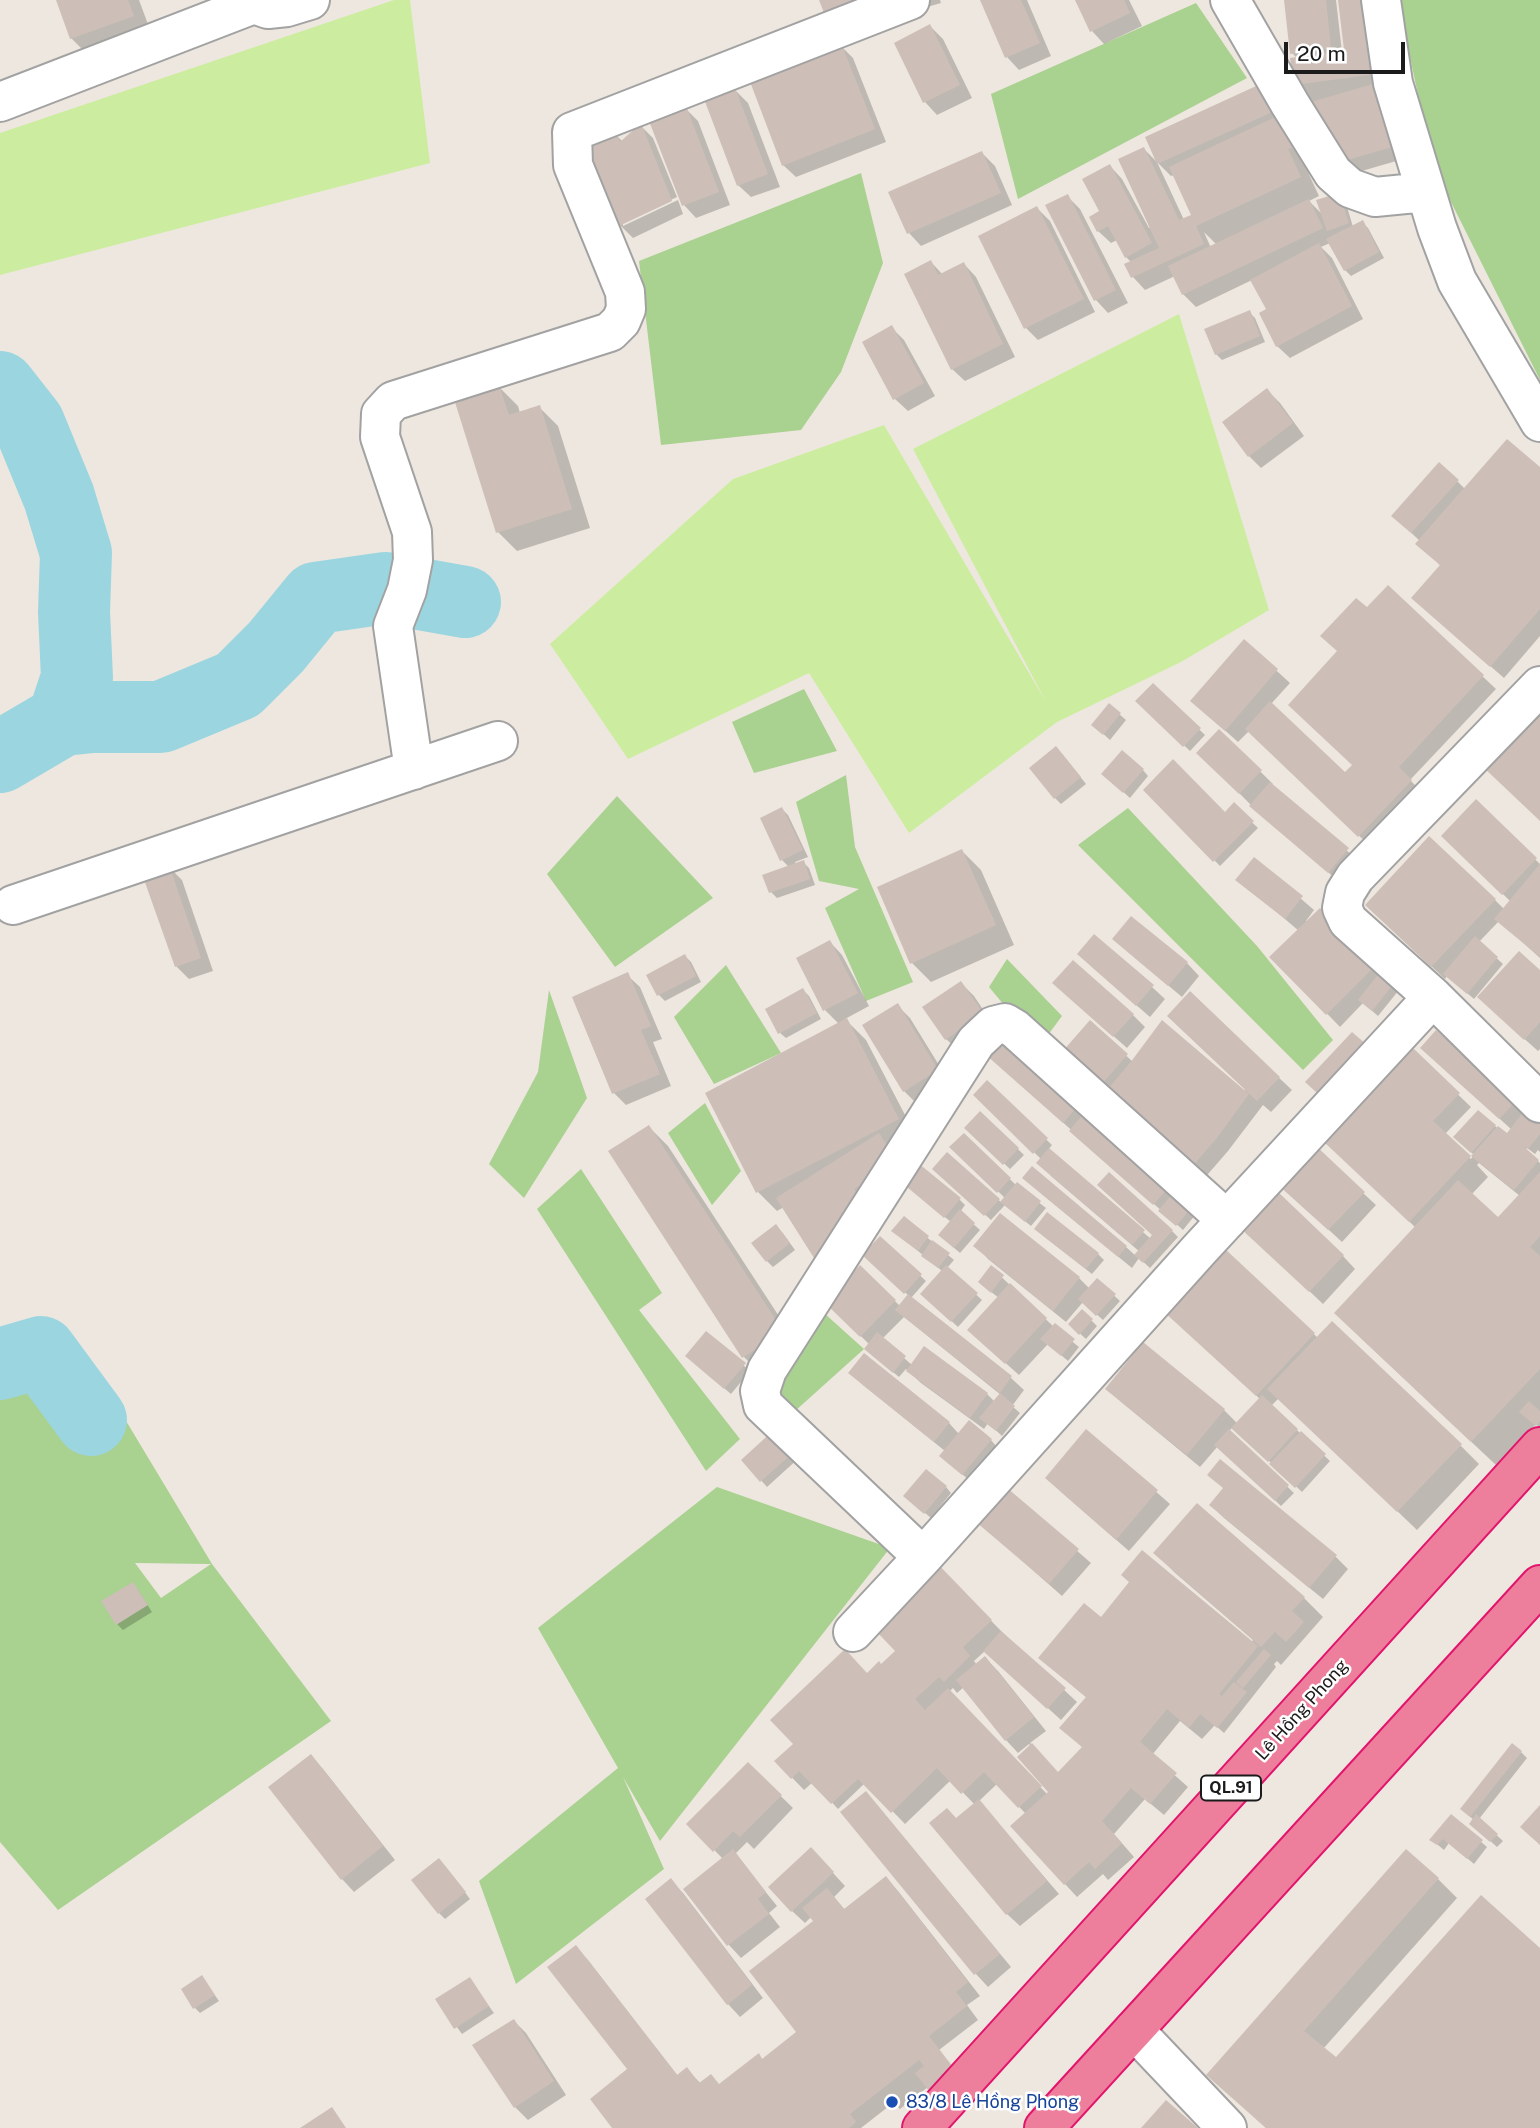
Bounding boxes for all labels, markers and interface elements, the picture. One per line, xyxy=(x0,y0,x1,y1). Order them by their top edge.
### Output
scale bar xyxy=(1288,28,1409,72)
text: 20 m xyxy=(1297,41,1346,66)
street label: Lê Hồng Phong xyxy=(1251,1655,1353,1765)
road number: QL.91 xyxy=(1201,1776,1261,1800)
place label: 83/8 Lê Hồng Phong xyxy=(906,2091,1079,2113)
marker: 83/8 Lê Hồng Phong xyxy=(884,2094,900,2110)

